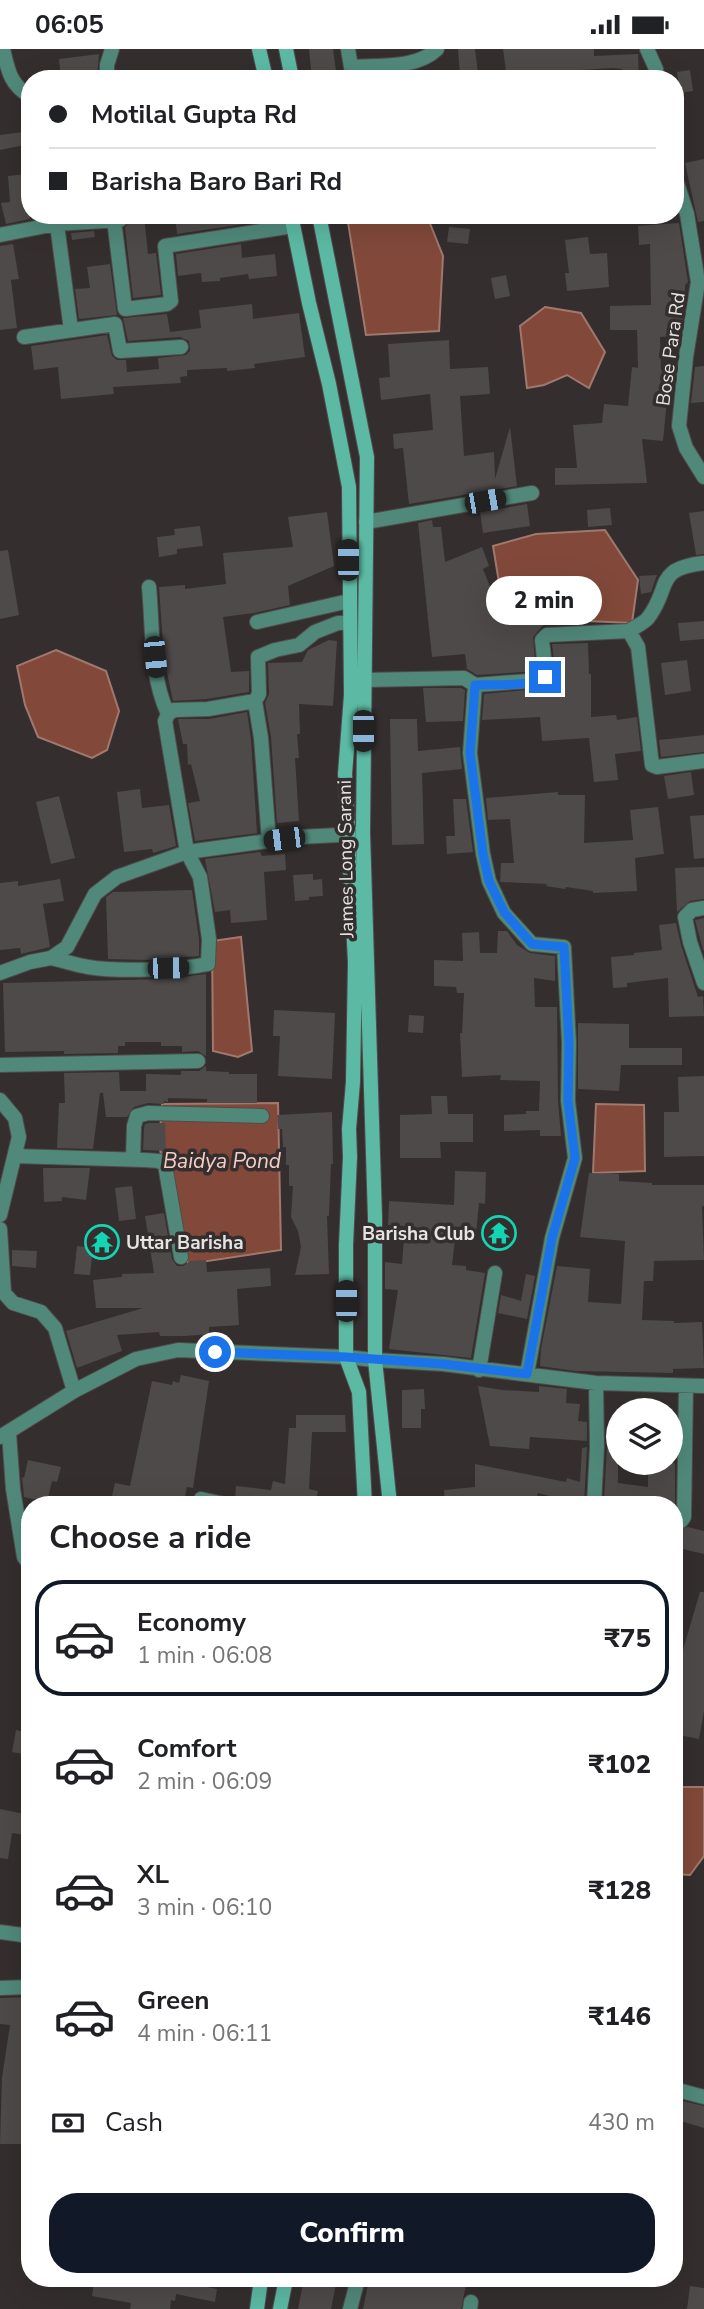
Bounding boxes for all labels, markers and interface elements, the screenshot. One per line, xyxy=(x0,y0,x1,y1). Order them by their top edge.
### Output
text: 06:05 xyxy=(35,7,104,42)
text: Motilal Gupta Rd xyxy=(91,97,297,132)
text: Barisha Baro Bari Rd xyxy=(91,164,342,199)
street label: Bose Para Rd xyxy=(650,291,692,408)
car xyxy=(463,487,508,515)
car xyxy=(338,539,359,581)
callout: 2 min xyxy=(487,575,603,625)
text: 2 min xyxy=(514,585,574,616)
car xyxy=(143,635,168,679)
route end xyxy=(529,661,561,693)
car xyxy=(353,710,374,752)
street label: James Long Sarani xyxy=(332,780,360,939)
car xyxy=(262,826,307,852)
car xyxy=(147,957,190,979)
water label: Baidya Pond xyxy=(163,1147,282,1175)
temple icon: Barisha Club xyxy=(480,1214,518,1252)
place label: Barisha Club xyxy=(362,1221,475,1247)
temple icon: Uttar Barisha xyxy=(83,1223,121,1261)
place label: Uttar Barisha xyxy=(126,1230,244,1256)
car xyxy=(336,1280,357,1322)
route start xyxy=(199,1336,231,1368)
map controls xyxy=(606,1398,683,1475)
button: layers xyxy=(606,1398,683,1475)
text: Choose a ride xyxy=(49,1516,251,1559)
text: Economy xyxy=(137,1605,246,1640)
icon: car xyxy=(53,1607,116,1670)
text: ₹75 xyxy=(604,1621,651,1656)
text: 1 min · 06:08 xyxy=(137,1640,272,1671)
text: Comfort xyxy=(137,1731,237,1766)
icon: car xyxy=(53,1733,116,1796)
text: ₹102 xyxy=(589,1747,651,1782)
text: 2 min · 06:09 xyxy=(137,1766,272,1797)
text: XL xyxy=(137,1857,169,1892)
icon: car xyxy=(53,1859,116,1922)
text: ₹128 xyxy=(589,1873,651,1908)
text: 3 min · 06:10 xyxy=(137,1892,272,1923)
text: Green xyxy=(137,1983,210,2018)
icon: car xyxy=(53,1985,116,2048)
text: ₹146 xyxy=(589,1999,651,2034)
text: 4 min · 06:11 xyxy=(137,2018,272,2049)
icon: cash xyxy=(49,2104,87,2142)
text: Cash xyxy=(105,2105,163,2140)
text: 430 m xyxy=(588,2107,655,2138)
button: Confirm xyxy=(49,2193,655,2273)

